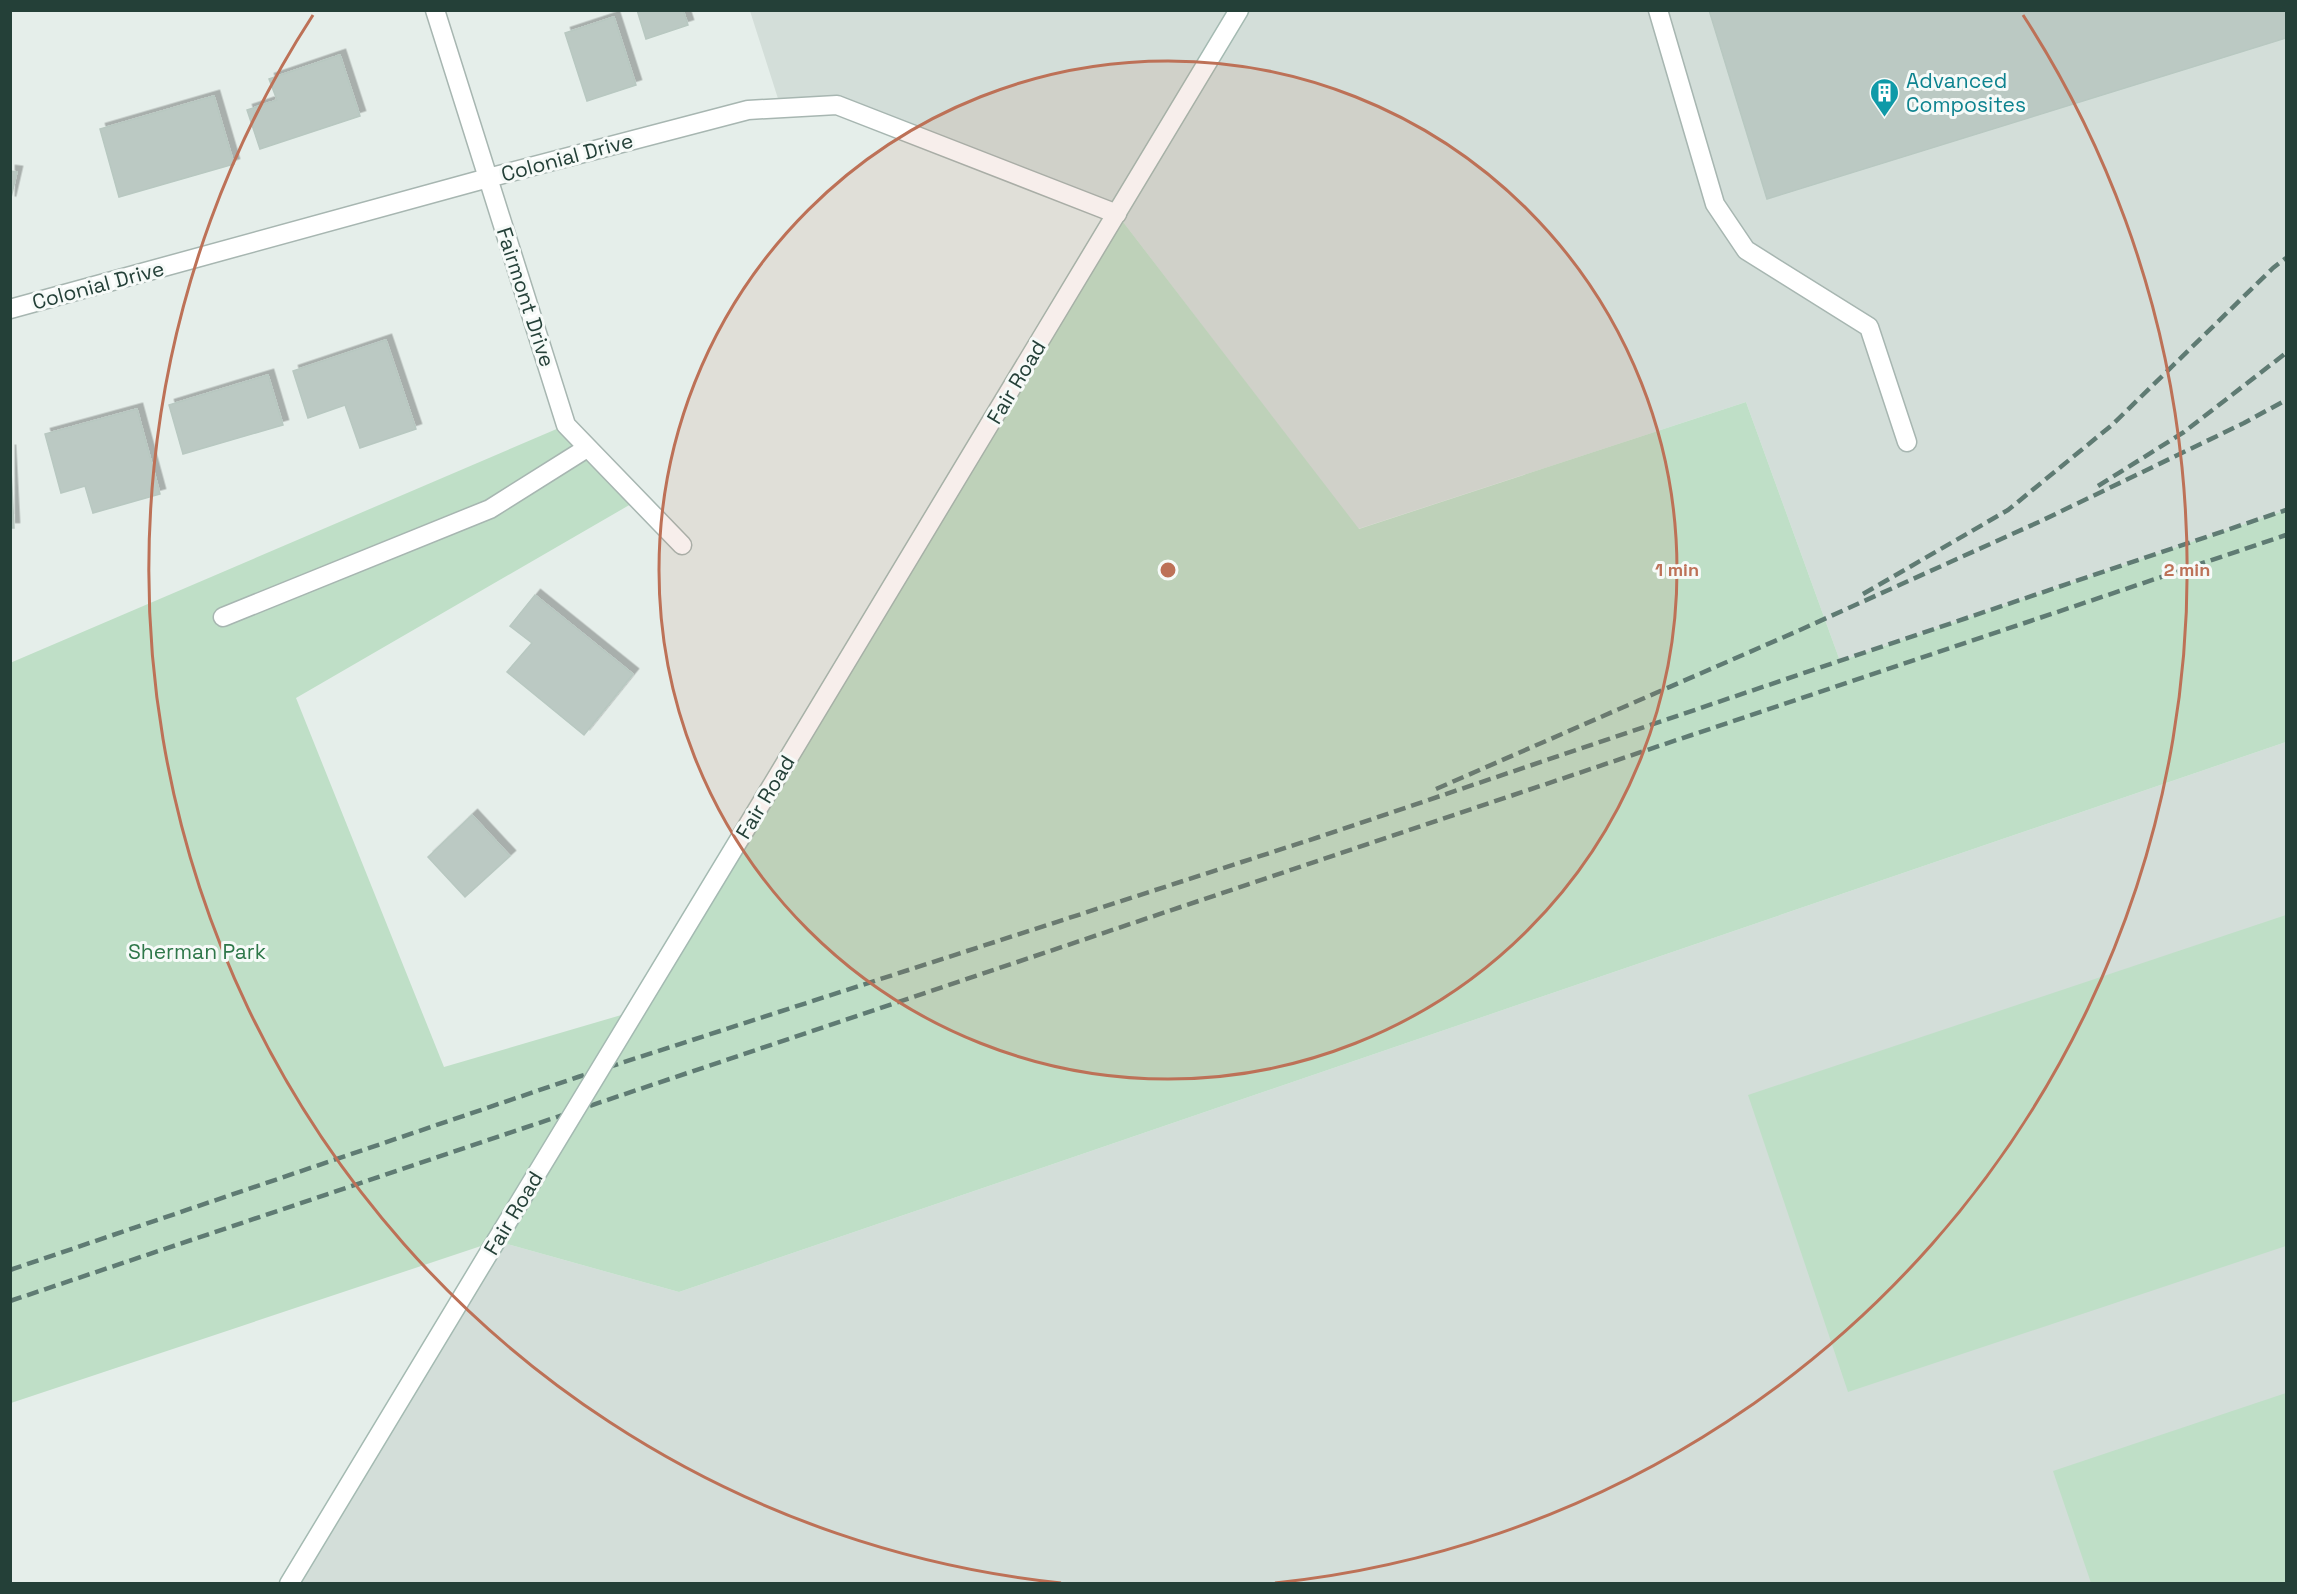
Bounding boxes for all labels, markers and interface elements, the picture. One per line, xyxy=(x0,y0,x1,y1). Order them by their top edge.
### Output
place label: Advanced Composites xyxy=(1906,67,2026,118)
building icon: Advanced Composites xyxy=(1869,76,1901,118)
street label: Colonial Drive xyxy=(498,126,636,188)
street label: Fairmont Drive xyxy=(491,224,561,370)
street label: Colonial Drive xyxy=(29,254,167,316)
street label: Fair Road xyxy=(980,335,1052,429)
text: 1 min xyxy=(1655,558,1699,581)
text: 2 min xyxy=(2164,558,2210,581)
centre of rings xyxy=(1158,560,1178,580)
street label: Fair Road xyxy=(729,750,801,844)
park label: Sherman Park xyxy=(128,938,266,965)
street label: Fair Road xyxy=(477,1166,549,1260)

